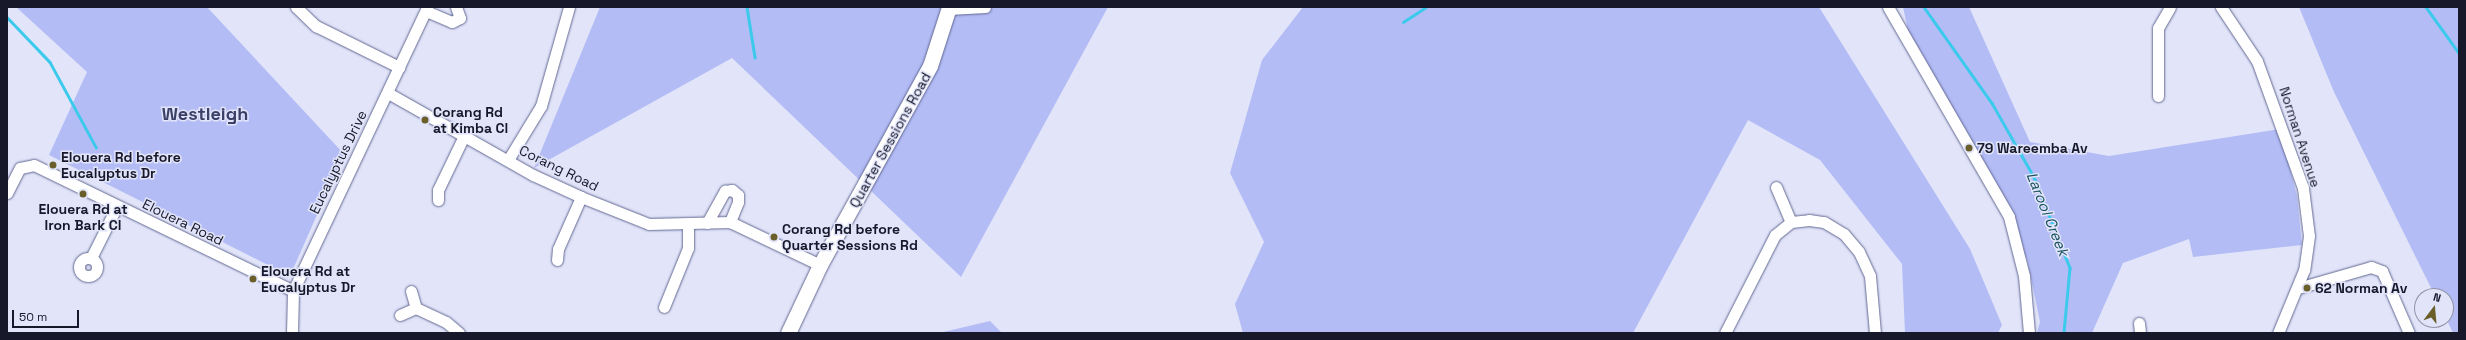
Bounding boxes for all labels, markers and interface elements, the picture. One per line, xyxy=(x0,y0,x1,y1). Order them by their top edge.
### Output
street label: Quarter Sessions Road xyxy=(846,69,934,211)
street label: Norman Avenue xyxy=(2276,85,2324,189)
district label: Westleigh xyxy=(162,103,248,125)
place label: Corang Rd at Kimba Cl xyxy=(433,104,508,136)
street label: Eucalyptus Drive xyxy=(306,107,370,217)
marker: Corang Rd at Kimba Cl xyxy=(420,115,430,125)
place label: 79 Wareemba Av xyxy=(1977,140,2088,156)
street label: Corang Road xyxy=(517,142,601,194)
marker: 79 Wareemba Av xyxy=(1964,143,1974,153)
place label: Elouera Rd before Eucalyptus Dr xyxy=(61,149,181,182)
marker: Elouera Rd before Eucalyptus Dr xyxy=(48,160,58,170)
water label: Larool Creek xyxy=(2023,169,2073,259)
marker: Elouera Rd at Iron Bark Cl xyxy=(78,189,88,199)
street label: Elouera Road xyxy=(140,195,226,249)
place label: Elouera Rd at Iron Bark Cl xyxy=(38,201,128,234)
place label: Corang Rd before Quarter Sessions Rd xyxy=(782,221,918,254)
marker: Corang Rd before Quarter Sessions Rd xyxy=(769,232,779,242)
place label: Elouera Rd at Eucalyptus Dr xyxy=(261,263,355,296)
marker: Elouera Rd at Eucalyptus Dr xyxy=(248,274,258,284)
place label: 62 Norman Av xyxy=(2315,280,2408,296)
marker: 62 Norman Av xyxy=(2302,283,2312,293)
north arrow xyxy=(2414,288,2454,328)
text: N xyxy=(2432,290,2443,305)
scale bar xyxy=(14,302,81,328)
text: 50 m xyxy=(19,309,47,325)

